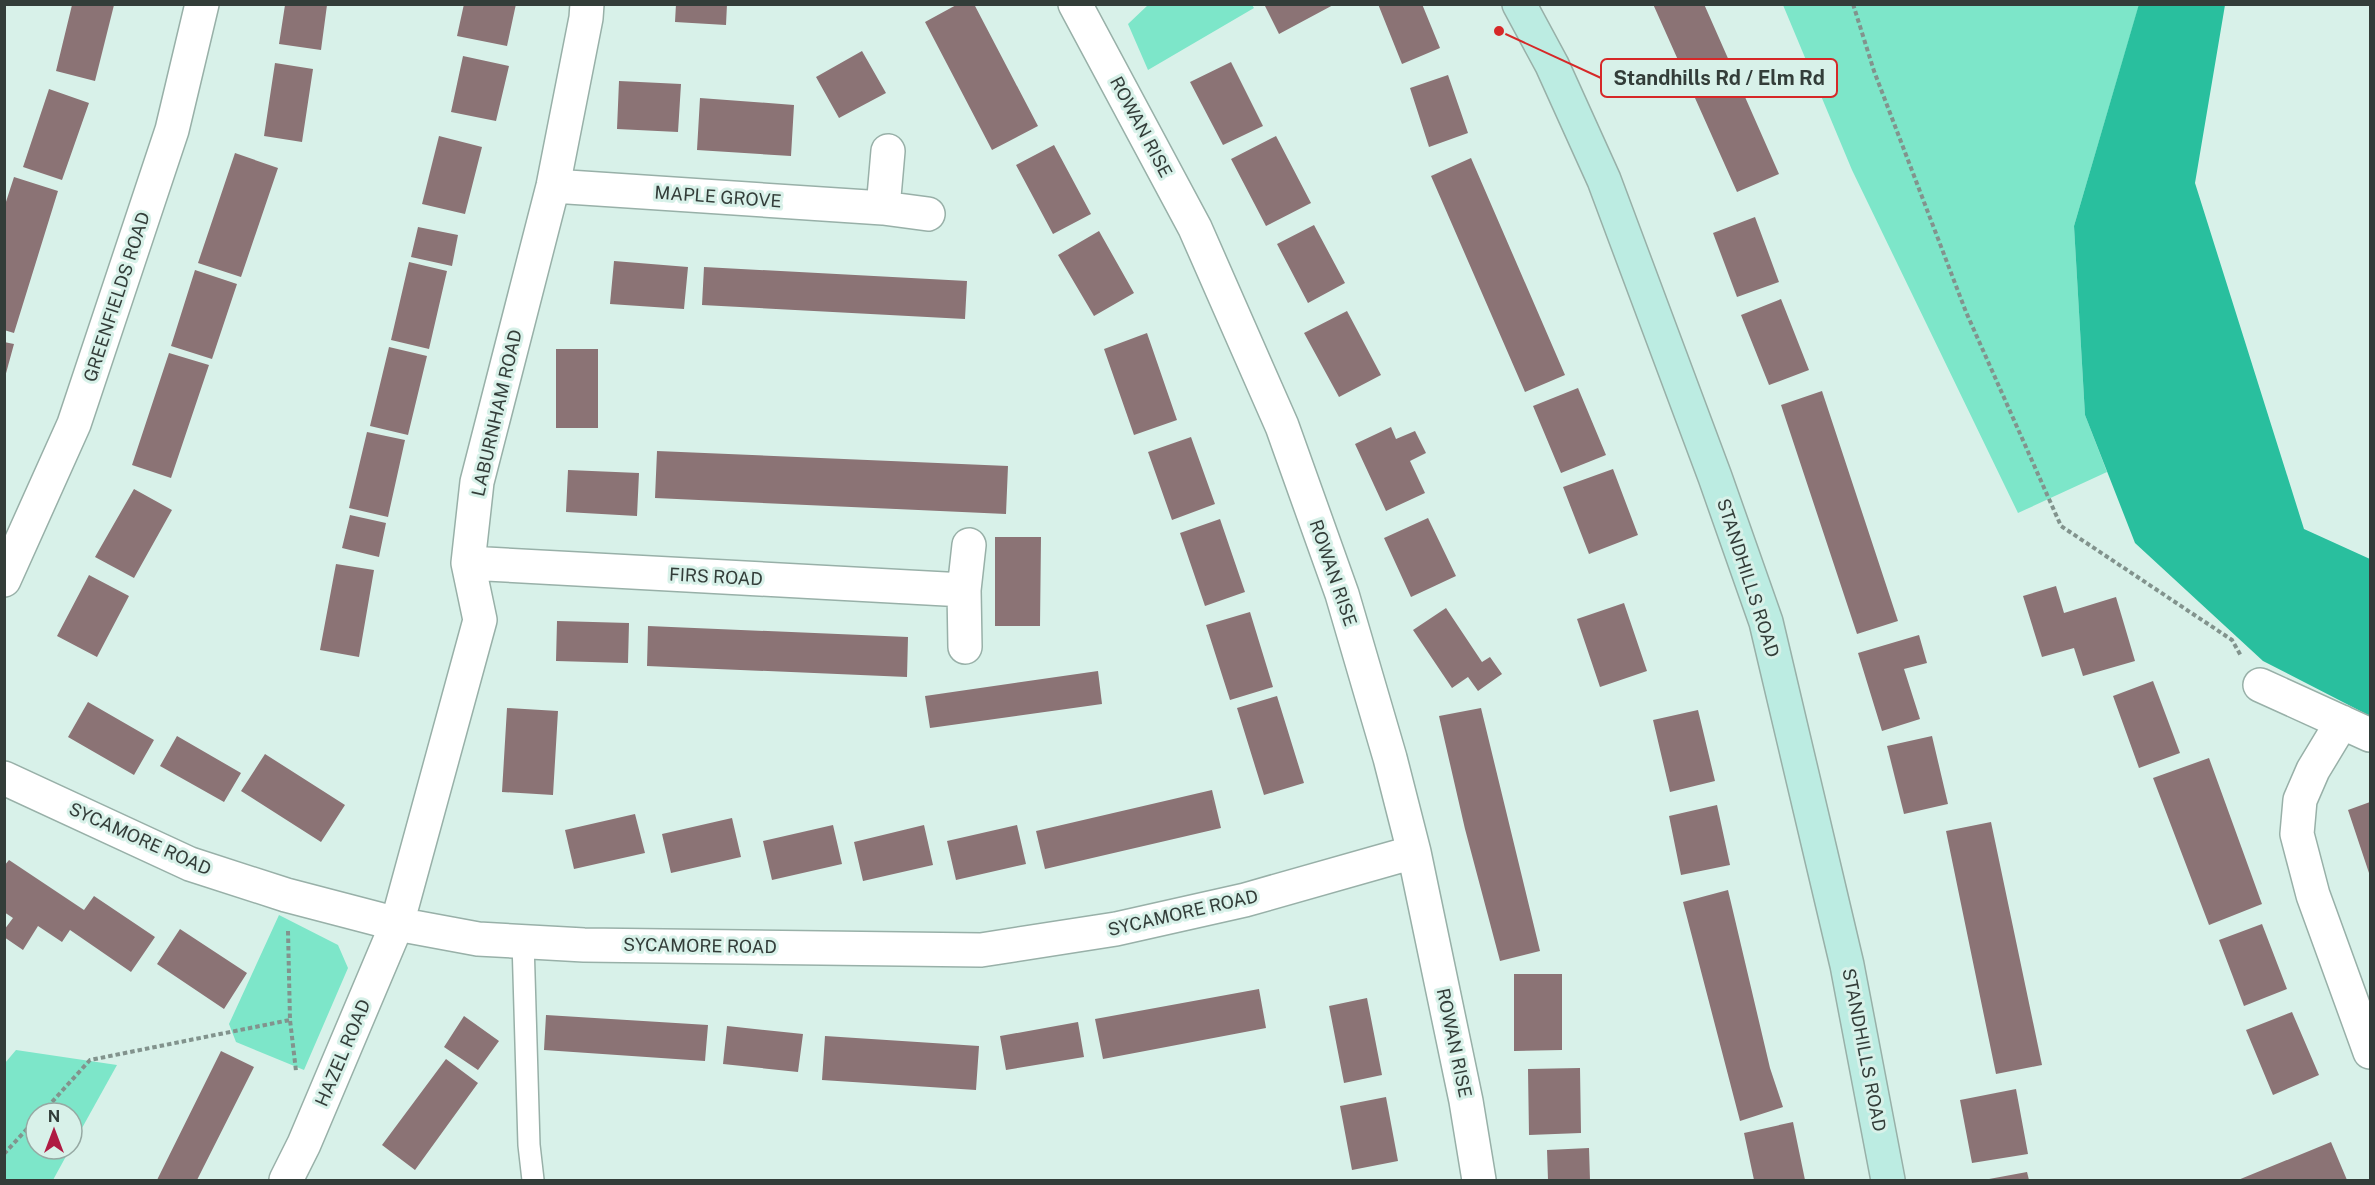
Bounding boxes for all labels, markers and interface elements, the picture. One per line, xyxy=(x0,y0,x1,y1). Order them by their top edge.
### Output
callout: Standhills Rd / Elm Rd xyxy=(1601,59,1837,97)
text: Standhills Rd / Elm Rd xyxy=(1613,66,1825,90)
street label: ROWAN RISE xyxy=(1106,73,1177,181)
street label: MAPLE GROVE xyxy=(654,182,782,211)
street label: GREENFIELDS ROAD xyxy=(79,209,154,385)
street label: LABURNHAM ROAD xyxy=(467,327,526,498)
street label: STANDHILLS ROAD xyxy=(1713,496,1784,660)
street label: ROWAN RISE xyxy=(1305,517,1362,629)
street label: FIRS ROAD xyxy=(669,564,763,589)
street label: SYCAMORE ROAD xyxy=(66,798,215,879)
street label: SYCAMORE ROAD xyxy=(1106,885,1260,940)
street label: SYCAMORE ROAD xyxy=(623,934,777,957)
street label: STANDHILLS ROAD xyxy=(1838,966,1891,1133)
street label: ROWAN RISE xyxy=(1433,986,1476,1099)
street label: HAZEL ROAD xyxy=(311,996,374,1109)
north arrow xyxy=(24,1101,84,1161)
text: N xyxy=(48,1107,60,1126)

